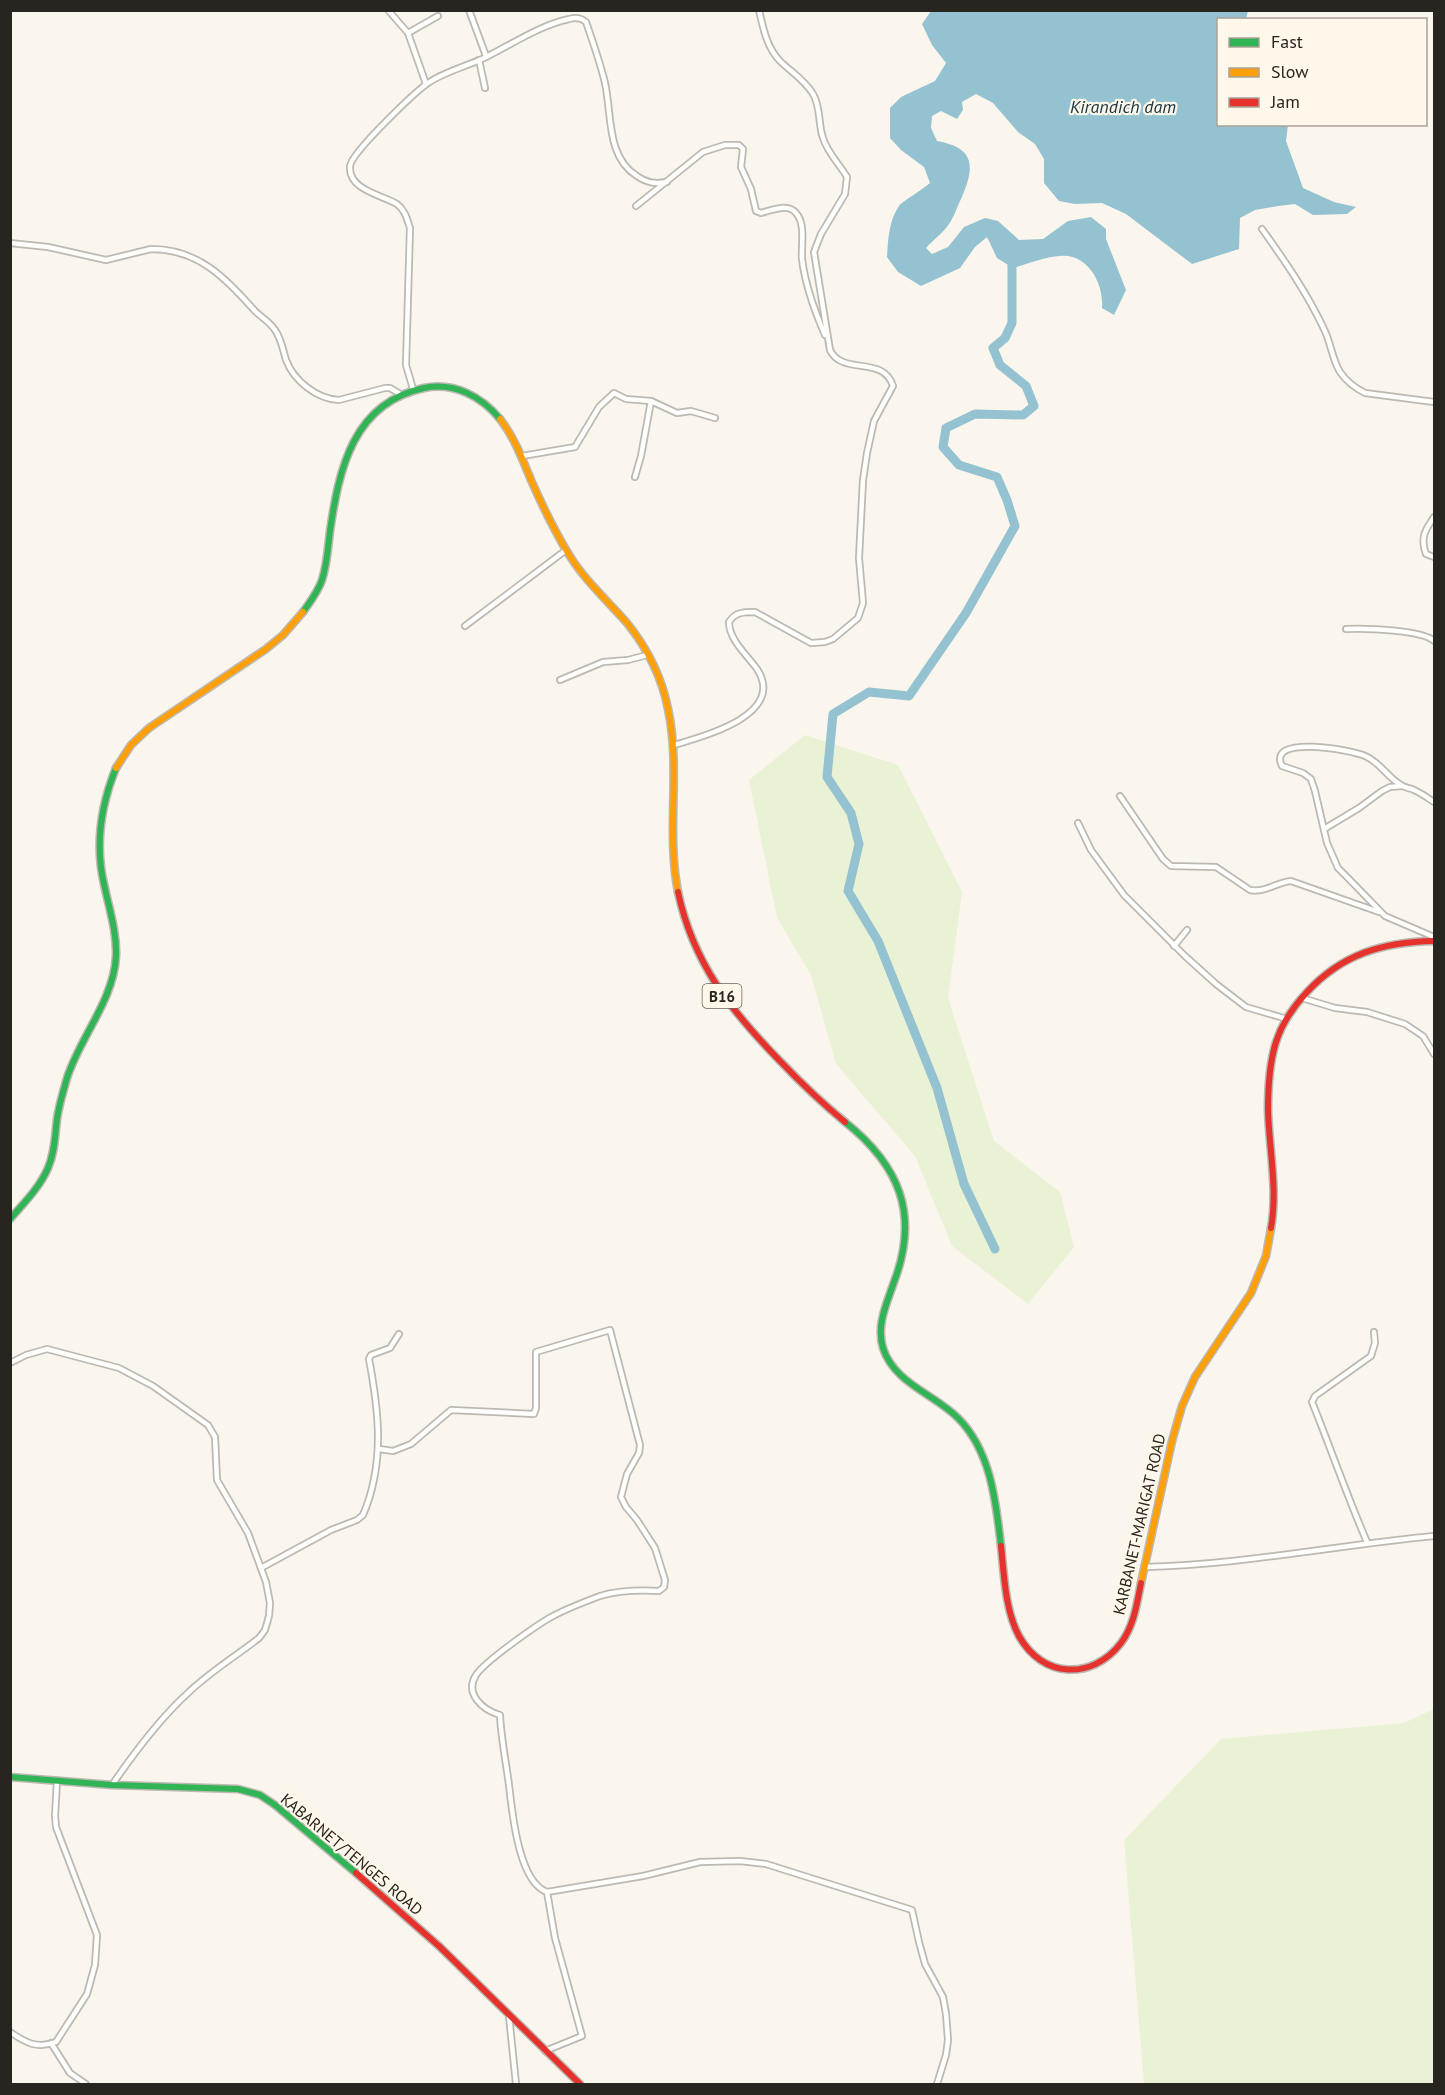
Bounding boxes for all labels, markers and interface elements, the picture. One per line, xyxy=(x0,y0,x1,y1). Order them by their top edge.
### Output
legend xyxy=(1217,18,1427,126)
text: Fast xyxy=(1271,30,1303,53)
text: Slow xyxy=(1271,60,1309,83)
text: Jam xyxy=(1270,90,1300,113)
water label: Kirandich dam xyxy=(1070,95,1176,118)
road number: B16 xyxy=(702,984,742,1008)
street label: KARBANET-MARIGAT ROAD xyxy=(1108,1431,1170,1617)
street label: KABARNET/TENGES ROAD xyxy=(277,1789,427,1919)

